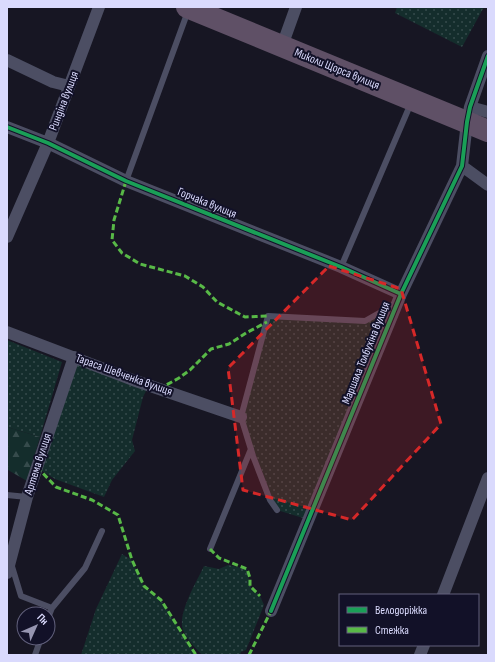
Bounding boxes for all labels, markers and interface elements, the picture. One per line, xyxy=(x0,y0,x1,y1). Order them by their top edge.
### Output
street label: Миколи Щорса вулиця xyxy=(292,45,382,93)
street label: Риндіна вулиця xyxy=(46,69,82,133)
street label: Горчака вулиця xyxy=(175,184,239,222)
street label: Маршала Толбухіна вулиця xyxy=(339,299,394,407)
street label: Тараса Шевченка вулиця xyxy=(74,351,175,400)
street label: Артема вулиця xyxy=(21,431,55,498)
legend xyxy=(339,594,479,646)
text: Велодоріжка xyxy=(375,603,427,618)
north arrow xyxy=(16,606,56,646)
text: Пн xyxy=(34,611,51,628)
text: Стежка xyxy=(375,623,409,638)

